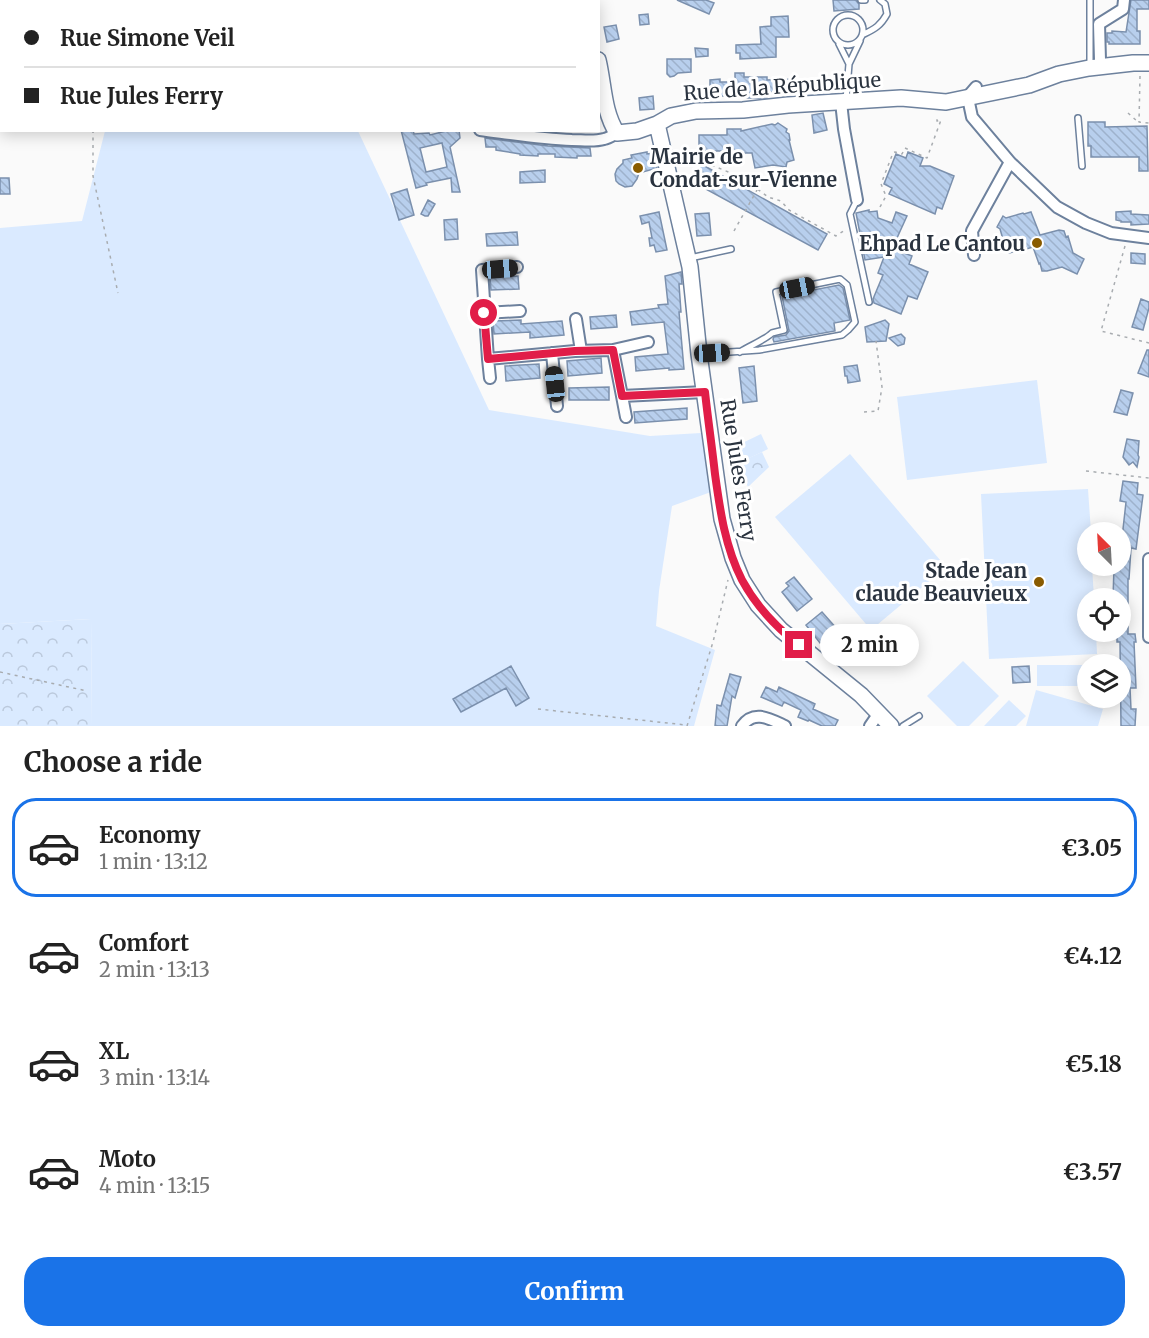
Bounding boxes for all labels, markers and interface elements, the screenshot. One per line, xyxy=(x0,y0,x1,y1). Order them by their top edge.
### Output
text: Rue Simone Veil xyxy=(60,24,235,52)
street label: Rue de la République xyxy=(682,67,882,105)
text: Rue Jules Ferry xyxy=(60,82,223,110)
place label: Mairie de Condat-sur-Vienne xyxy=(650,144,837,192)
marker: Mairie de Condat-sur-Vienne xyxy=(631,161,645,175)
place label: Ehpad Le Cantou xyxy=(859,231,1025,256)
marker: Ehpad Le Cantou xyxy=(1030,236,1044,250)
car xyxy=(481,259,519,279)
car xyxy=(778,276,816,300)
route start xyxy=(470,299,497,326)
car xyxy=(694,343,730,363)
car xyxy=(544,365,566,403)
street label: Rue Jules Ferry xyxy=(715,397,763,543)
north arrow xyxy=(1077,522,1131,576)
map controls xyxy=(1077,522,1131,708)
place label: Stade Jean claude Beauvieux xyxy=(856,558,1028,606)
marker: Stade Jean claude Beauvieux xyxy=(1032,575,1046,589)
button: locate xyxy=(1077,588,1131,642)
callout: 2 min xyxy=(820,624,919,666)
route end xyxy=(785,631,812,658)
text: 2 min xyxy=(841,632,898,657)
button: layers xyxy=(1077,654,1131,708)
text: Choose a ride xyxy=(24,745,202,779)
icon: car xyxy=(27,821,81,875)
text: Economy xyxy=(99,821,200,849)
text: €3.05 xyxy=(1061,834,1122,862)
text: 1 min · 13:12 xyxy=(99,849,208,874)
icon: car xyxy=(27,929,81,983)
text: Comfort xyxy=(99,929,189,957)
text: €4.12 xyxy=(1063,942,1122,970)
text: 2 min · 13:13 xyxy=(99,957,210,982)
icon: car xyxy=(27,1037,81,1091)
text: XL xyxy=(99,1037,129,1065)
text: €5.18 xyxy=(1065,1050,1122,1078)
text: 3 min · 13:14 xyxy=(99,1065,210,1090)
icon: car xyxy=(27,1145,81,1199)
text: Moto xyxy=(99,1145,156,1173)
text: €3.57 xyxy=(1063,1158,1122,1186)
text: 4 min · 13:15 xyxy=(99,1173,211,1198)
button: Confirm xyxy=(24,1257,1125,1326)

